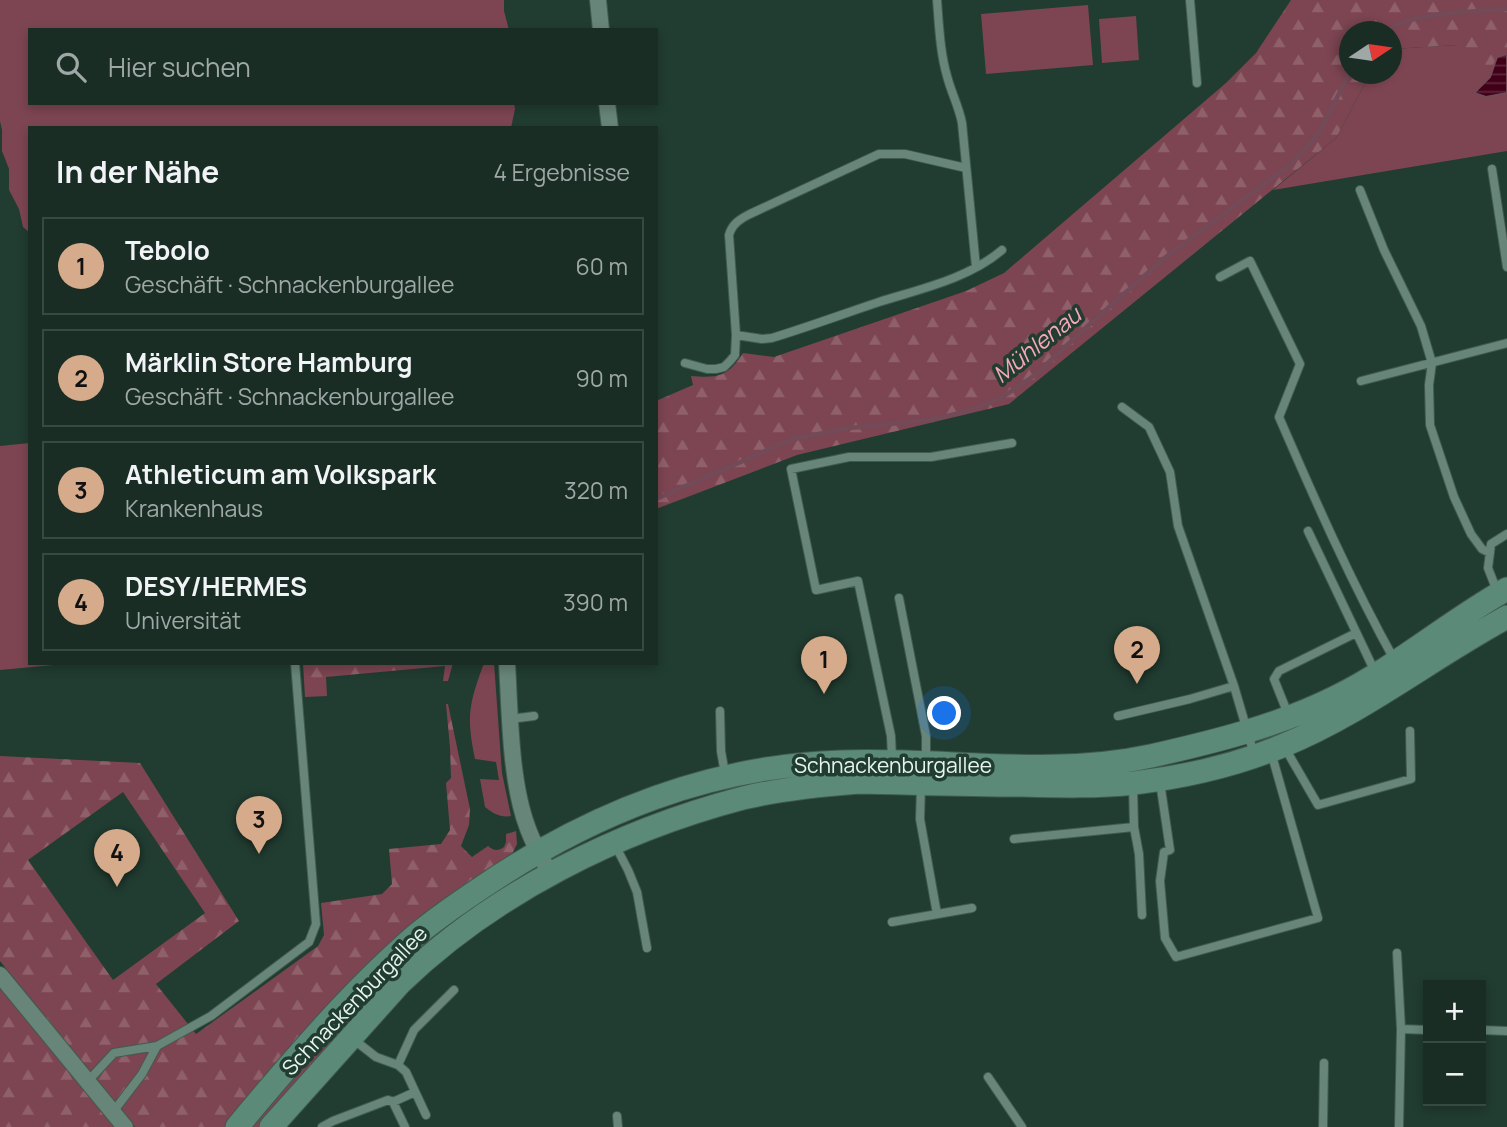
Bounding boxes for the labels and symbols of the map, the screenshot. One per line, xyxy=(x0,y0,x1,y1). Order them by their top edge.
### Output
north arrow xyxy=(1339,21,1402,84)
water label: Mühlenau xyxy=(985,297,1089,390)
pin: 2 xyxy=(1114,626,1160,684)
pin: 1 xyxy=(801,636,847,694)
your location xyxy=(927,696,961,730)
street label: Schnackenburgallee xyxy=(794,751,992,779)
pin: 3 xyxy=(236,796,282,854)
pin: 4 xyxy=(94,829,140,887)
street label: Schnackenburgallee xyxy=(275,919,433,1081)

